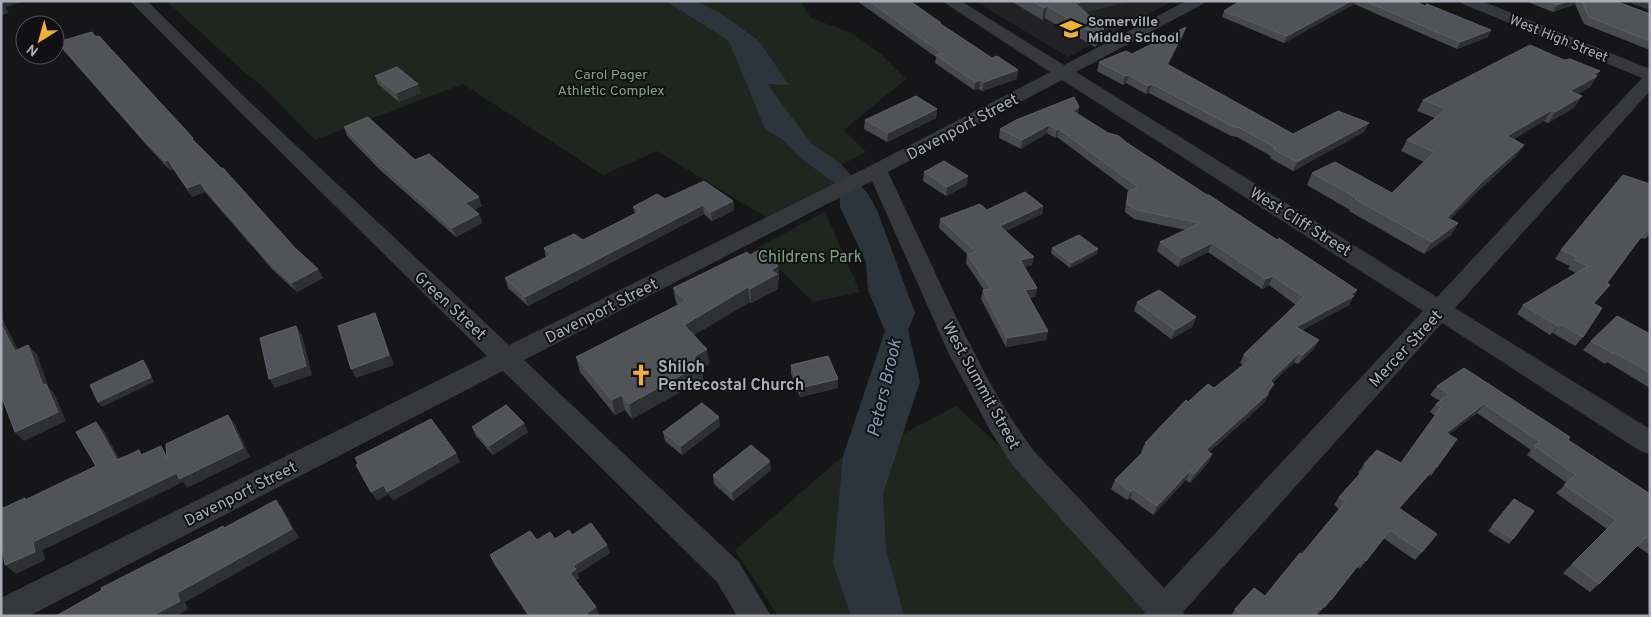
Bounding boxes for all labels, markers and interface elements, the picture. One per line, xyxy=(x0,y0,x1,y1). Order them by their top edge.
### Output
street label: West High Street xyxy=(1507,12,1610,67)
place label: Somerville Middle School xyxy=(1088,14,1179,47)
north arrow xyxy=(15,15,65,65)
school or university icon: Somerville Middle School xyxy=(1058,16,1084,42)
text: N xyxy=(24,39,42,59)
park label: Carol Pager Athletic Complex xyxy=(558,67,664,100)
street label: Davenport Street xyxy=(904,90,1022,166)
street label: West Cliff Street xyxy=(1245,184,1354,262)
park label: Childrens Park xyxy=(758,248,862,268)
street label: Green Street xyxy=(409,268,490,345)
street label: Davenport Street xyxy=(542,275,662,349)
street label: Mercer Street xyxy=(1366,307,1447,392)
street label: West Summit Street xyxy=(937,319,1024,453)
water label: Peters Brook xyxy=(863,336,908,440)
place label: Shiloh Pentecostal Church xyxy=(658,358,804,396)
church icon: Shiloh Pentecostal Church xyxy=(628,362,654,388)
street label: Davenport Street xyxy=(181,458,301,532)

